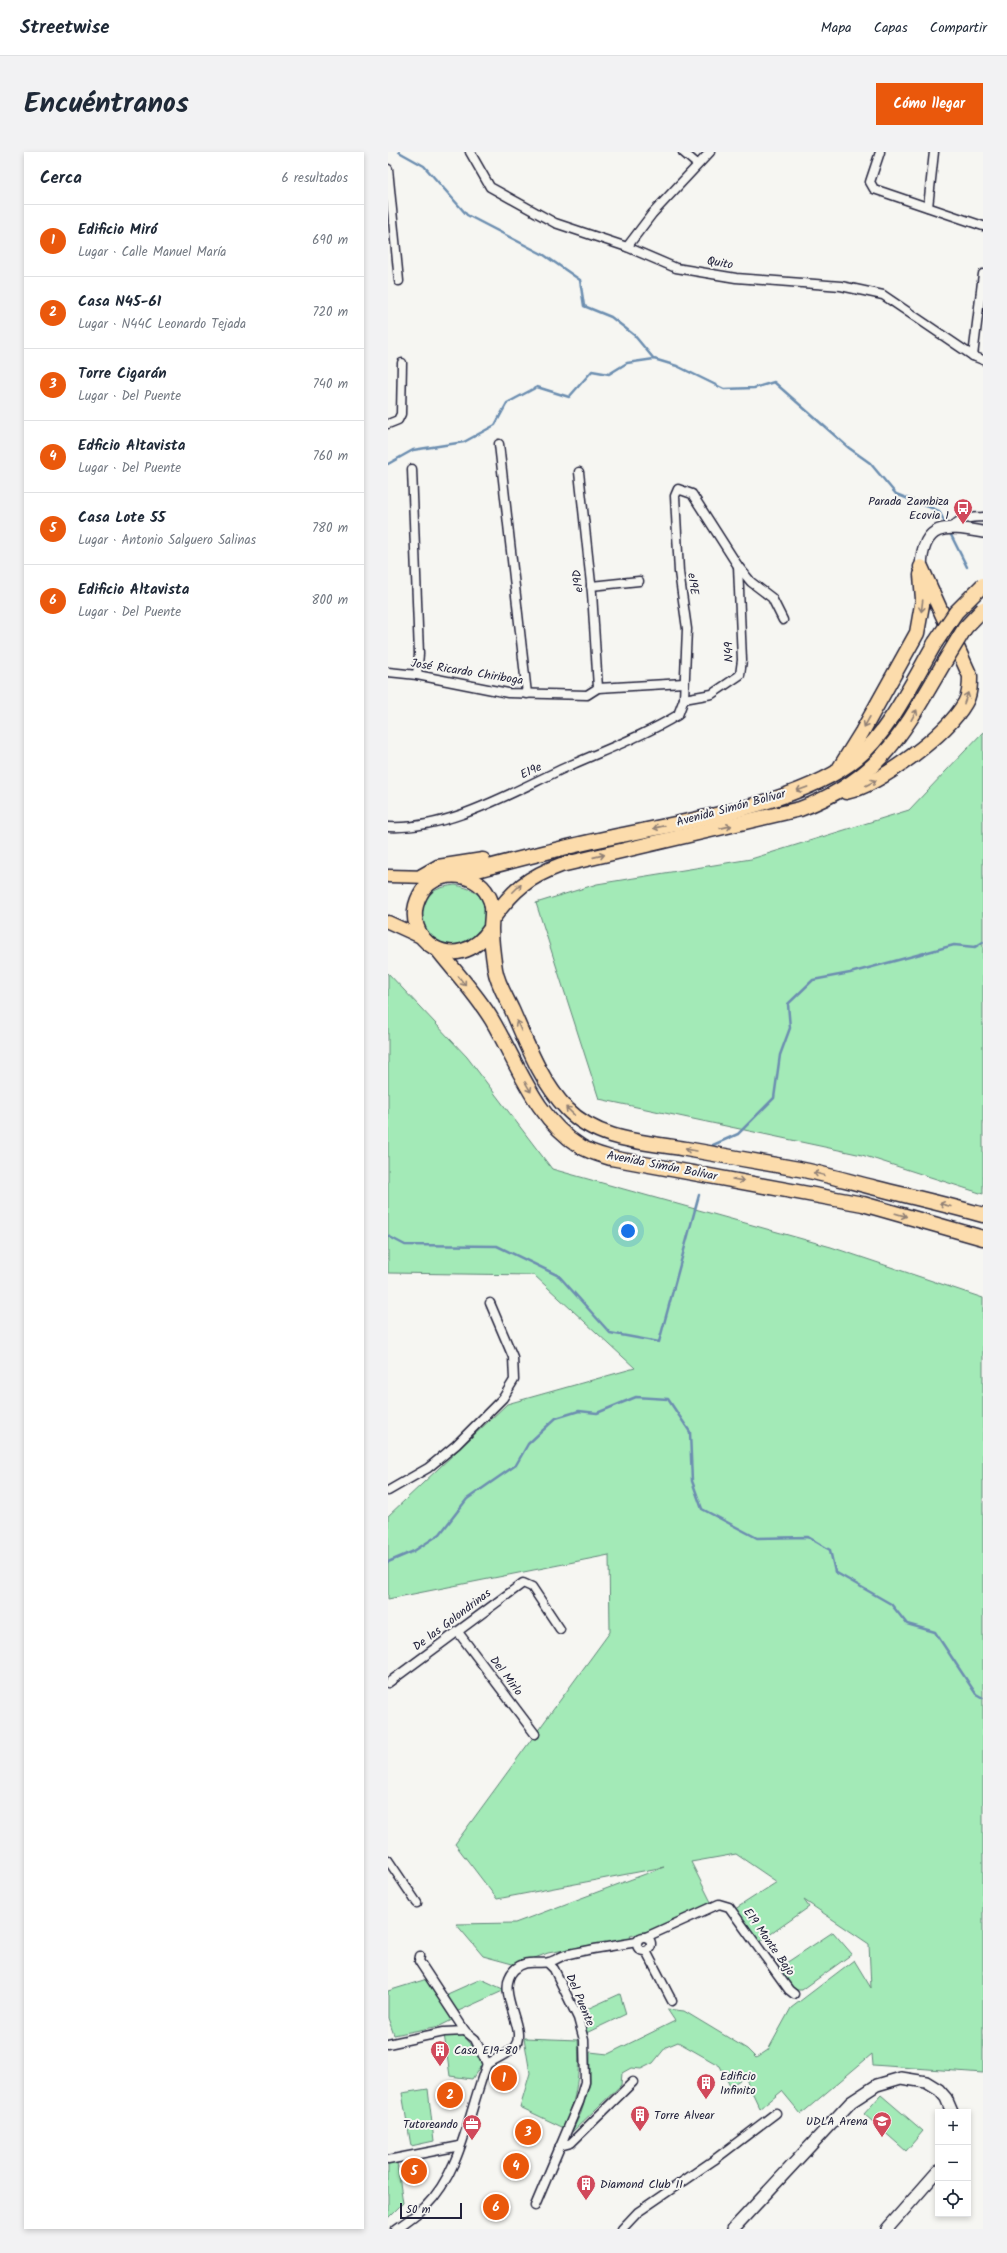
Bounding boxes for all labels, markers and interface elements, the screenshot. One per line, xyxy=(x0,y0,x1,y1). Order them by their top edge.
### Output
text: Streetwise xyxy=(20,13,110,43)
text: Mapa xyxy=(821,17,852,39)
text: Capas xyxy=(874,17,908,39)
text: Compartir xyxy=(930,17,987,39)
text: Encuéntranos xyxy=(24,82,189,127)
button: Cómo llegar xyxy=(876,83,983,125)
text: Cerca xyxy=(40,165,82,192)
text: 6 resultados xyxy=(281,168,348,189)
text: Edificio Miró xyxy=(78,218,157,242)
text: 1 xyxy=(51,230,55,251)
text: 690 m xyxy=(312,230,348,251)
text: Lugar · Calle Manuel María xyxy=(78,242,226,263)
street label: Quito xyxy=(705,251,735,275)
text: Casa N45-61 xyxy=(78,290,161,314)
text: 2 xyxy=(49,302,57,323)
text: 720 m xyxy=(312,302,348,323)
text: Lugar · N44C Leonardo Tejada xyxy=(78,314,246,335)
text: Torre Cigarán xyxy=(78,362,167,386)
text: 3 xyxy=(49,374,57,395)
text: 740 m xyxy=(313,374,348,395)
text: Lugar · Del Puente xyxy=(78,386,181,407)
text: Edficio Altavista xyxy=(78,434,185,458)
text: 4 xyxy=(49,446,57,467)
text: 760 m xyxy=(313,446,348,467)
text: Lugar · Del Puente xyxy=(78,458,181,479)
place label: Parada Zambiza Ecovia 1 xyxy=(868,492,949,525)
bus stop icon: Parada Zambiza Ecovia 1 xyxy=(952,497,974,525)
text: Casa Lote 55 xyxy=(78,506,165,530)
text: 5 xyxy=(50,518,56,539)
text: 780 m xyxy=(312,518,348,539)
text: Lugar · Antonio Salguero Salinas xyxy=(78,530,256,551)
street label: e19D xyxy=(567,568,589,593)
street label: e19E xyxy=(682,572,704,597)
text: Edificio Altavista xyxy=(78,578,189,602)
text: 6 xyxy=(49,590,57,611)
text: 800 m xyxy=(312,590,348,611)
one-way arrow xyxy=(918,599,926,612)
text: Lugar · Del Puente xyxy=(78,602,181,623)
street label: N49 xyxy=(719,641,739,662)
street label: José Ricardo Chiriboga xyxy=(409,654,525,690)
one-way arrow xyxy=(963,692,971,704)
one-way arrow xyxy=(910,709,918,721)
one-way arrow xyxy=(863,716,871,728)
street label: E19e xyxy=(517,757,546,784)
one-way arrow xyxy=(865,779,877,786)
street label: Avenida Simón Bolívar xyxy=(674,784,789,832)
one-way arrow xyxy=(796,785,808,793)
one-way arrow xyxy=(719,822,732,830)
one-way arrow xyxy=(653,823,666,831)
one-way arrow xyxy=(592,851,605,859)
one-way arrow xyxy=(512,883,522,893)
one-way arrow xyxy=(458,975,466,986)
one-way arrow xyxy=(515,1020,522,1032)
one-way arrow xyxy=(524,1081,532,1093)
one-way arrow xyxy=(565,1106,575,1116)
street label: Avenida Simón Bolívar xyxy=(605,1146,720,1186)
one-way arrow xyxy=(685,1146,698,1154)
one-way arrow xyxy=(813,1170,826,1177)
one-way arrow xyxy=(731,1176,744,1184)
one-way arrow xyxy=(939,1200,952,1208)
one-way arrow xyxy=(894,1212,907,1219)
your location xyxy=(618,1221,638,1241)
street label: De las Golondrinas xyxy=(409,1584,495,1656)
street label: Del Mirlo xyxy=(485,1652,527,1700)
street label: E19 Monte Bajo xyxy=(738,1904,800,1980)
street label: Del Puente xyxy=(561,1971,600,2030)
building icon: Casa E19-80 xyxy=(429,2039,451,2067)
place label: Casa E19-80 xyxy=(454,2041,518,2060)
pin: 1 xyxy=(491,2063,517,2093)
place label: Edificio Infinito xyxy=(720,2067,756,2100)
building icon: Edificio Infinito xyxy=(695,2072,717,2100)
pin: 2 xyxy=(437,2080,463,2110)
building icon: Torre Alvear xyxy=(629,2104,651,2132)
place label: Torre Alvear xyxy=(654,2106,715,2125)
map controls xyxy=(935,2109,971,2217)
button: + xyxy=(935,2109,971,2145)
school or university icon: UDLA Arena xyxy=(871,2110,893,2138)
place label: UDLA Arena xyxy=(806,2112,868,2131)
office icon: Tutoreando xyxy=(461,2113,483,2141)
place label: Tutoreando xyxy=(403,2115,458,2134)
pin: 3 xyxy=(515,2117,541,2147)
button: − xyxy=(935,2145,971,2181)
pin: 4 xyxy=(503,2151,529,2181)
pin: 5 xyxy=(401,2156,427,2186)
building icon: Diamond Club II xyxy=(575,2173,597,2201)
place label: Diamond Club II xyxy=(600,2175,683,2194)
button: locate xyxy=(935,2181,971,2217)
pin: 6 xyxy=(483,2192,509,2222)
scale bar xyxy=(400,2201,462,2220)
text: 50 m xyxy=(406,2201,431,2219)

